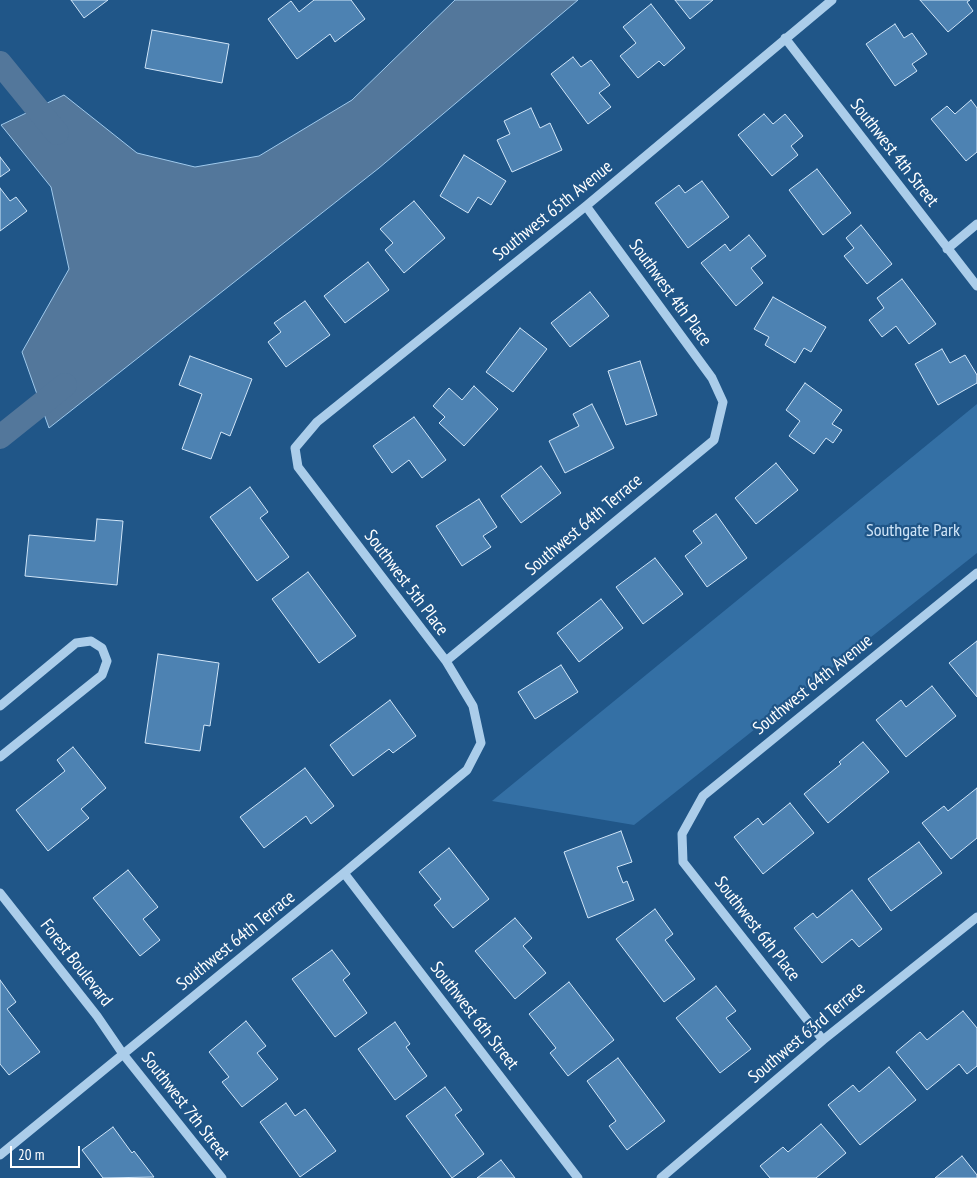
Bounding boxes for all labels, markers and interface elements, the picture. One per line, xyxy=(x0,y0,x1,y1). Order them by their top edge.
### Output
street label: Southwest 4th Street xyxy=(845,95,943,211)
street label: Southwest 65th Avenue xyxy=(489,156,617,266)
street label: Southwest 4th Place xyxy=(624,235,716,351)
street label: Southwest 64th Terrace xyxy=(521,470,647,580)
park label: Southgate Park xyxy=(866,520,960,542)
street label: Southwest 5th Place xyxy=(359,526,453,640)
street label: Southwest 64th Avenue xyxy=(749,630,877,740)
street label: Southwest 6th Place xyxy=(709,872,805,986)
street label: Southwest 64th Terrace xyxy=(172,887,300,995)
street label: Forest Boulevard xyxy=(35,915,117,1011)
street label: Southwest 6th Street xyxy=(425,958,523,1074)
street label: Southwest 63rd Terrace xyxy=(744,978,870,1088)
street label: Southwest 7th Street xyxy=(136,1048,234,1164)
scale bar xyxy=(12,1136,82,1168)
text: 20 m xyxy=(18,1145,44,1164)

